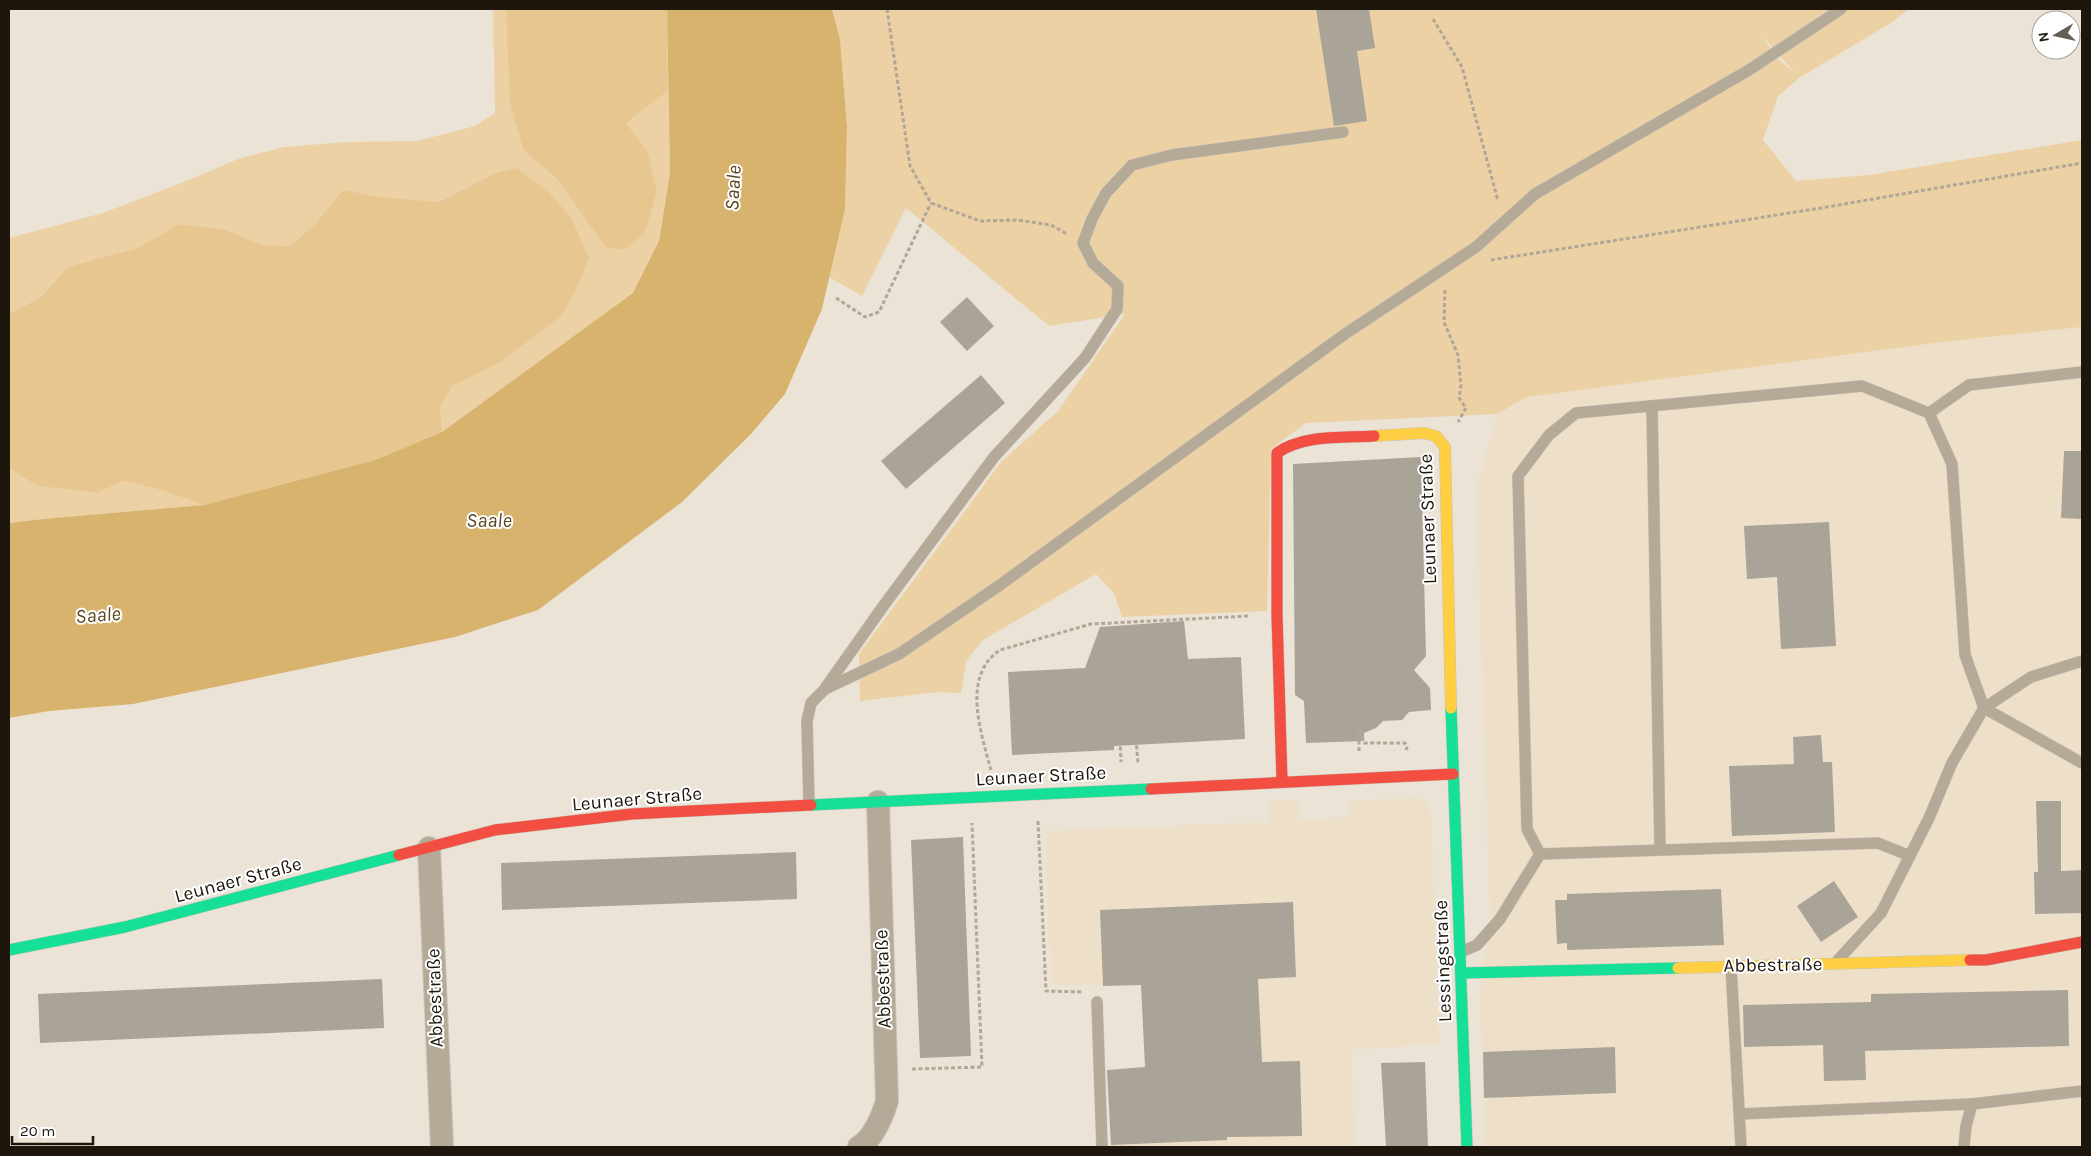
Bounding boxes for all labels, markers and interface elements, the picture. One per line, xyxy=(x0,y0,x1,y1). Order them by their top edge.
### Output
north arrow xyxy=(2031,10,2081,60)
text: N xyxy=(2034,31,2053,43)
water label: Saale xyxy=(720,165,746,211)
street label: Leunaer Straße xyxy=(1415,453,1441,585)
water label: Saale xyxy=(466,509,512,532)
water label: Saale xyxy=(75,602,121,628)
street label: Leunaer Straße xyxy=(975,762,1107,790)
street label: Leunaer Straße xyxy=(571,782,703,816)
street label: Leunaer Straße xyxy=(172,852,304,908)
street label: Lessingstraße xyxy=(1430,899,1456,1023)
street label: Abbestraße xyxy=(870,929,896,1029)
street label: Abbestraße xyxy=(422,948,448,1048)
street label: Abbestraße xyxy=(1723,953,1823,977)
scale bar xyxy=(12,1114,94,1146)
text: 20 m xyxy=(20,1122,55,1140)

